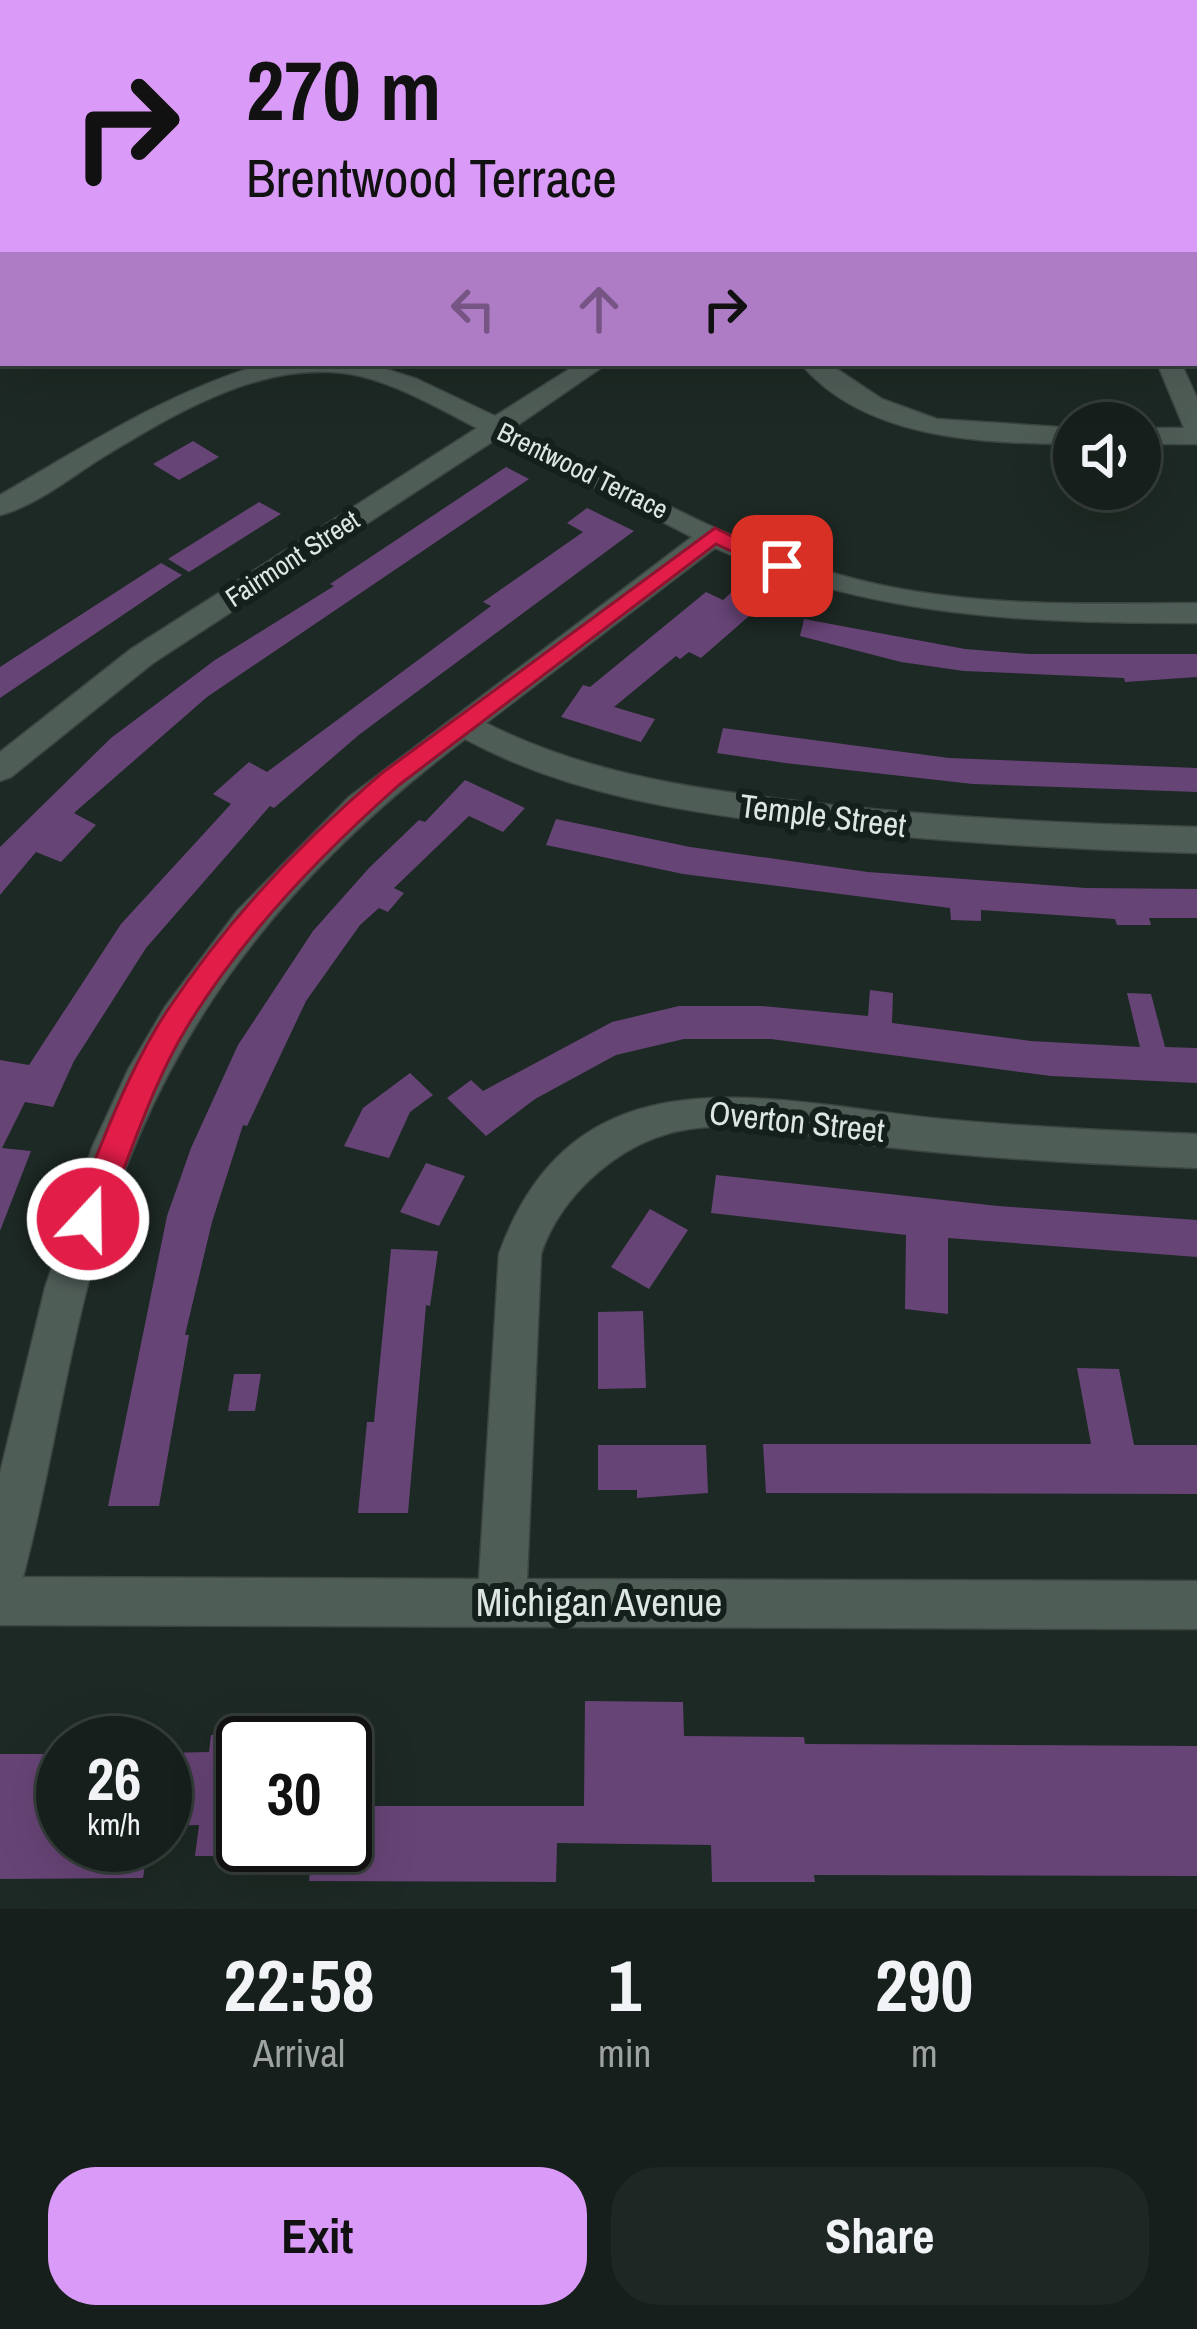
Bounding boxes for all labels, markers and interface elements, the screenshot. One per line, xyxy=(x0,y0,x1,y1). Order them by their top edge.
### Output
text: 270 m xyxy=(246,33,441,146)
icon: right xyxy=(48,48,204,204)
text: Brentwood Terrace xyxy=(246,141,617,214)
icon: left xyxy=(440,276,506,342)
icon: ahead xyxy=(566,276,632,342)
icon: right xyxy=(692,276,758,342)
map controls xyxy=(1053,402,1161,510)
button: sound xyxy=(1053,402,1161,510)
street label: Brentwood Terrace xyxy=(492,413,674,527)
street label: Fairmont Street xyxy=(218,501,366,615)
pin xyxy=(731,515,833,617)
icon: arrive xyxy=(749,533,815,599)
street label: Temple Street xyxy=(737,783,909,847)
street label: Overton Street xyxy=(707,1090,887,1152)
position arrow xyxy=(25,1156,151,1282)
street label: Michigan Avenue xyxy=(476,1576,722,1628)
speed limit sign: 30 xyxy=(216,1716,372,1872)
text: 26 xyxy=(87,1738,141,1819)
text: km/h xyxy=(87,1804,141,1844)
text: 22:58 xyxy=(224,1936,375,2033)
text: 1 xyxy=(608,1936,641,2033)
text: 290 xyxy=(875,1936,973,2033)
text: Arrival xyxy=(253,2027,345,2079)
text: min xyxy=(598,2027,651,2079)
text: m xyxy=(911,2027,938,2079)
button: Exit xyxy=(48,2167,587,2305)
button: Share xyxy=(611,2167,1149,2305)

